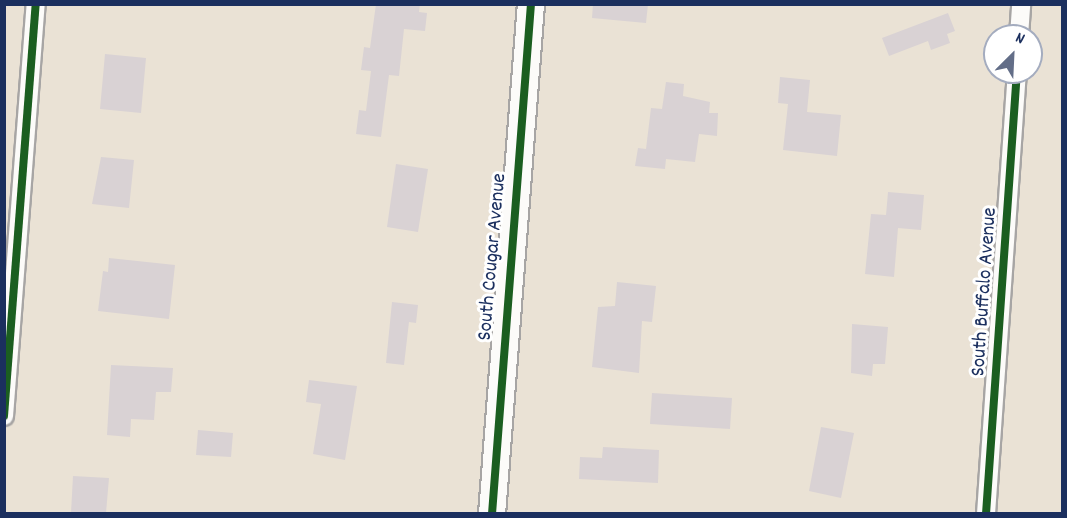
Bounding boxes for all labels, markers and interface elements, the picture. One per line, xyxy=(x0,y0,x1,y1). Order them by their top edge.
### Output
north arrow xyxy=(983,24,1043,84)
text: N xyxy=(1011,27,1028,51)
street label: South Cougar Avenue xyxy=(473,172,513,342)
street label: South Buffalo Avenue xyxy=(967,207,1003,377)

